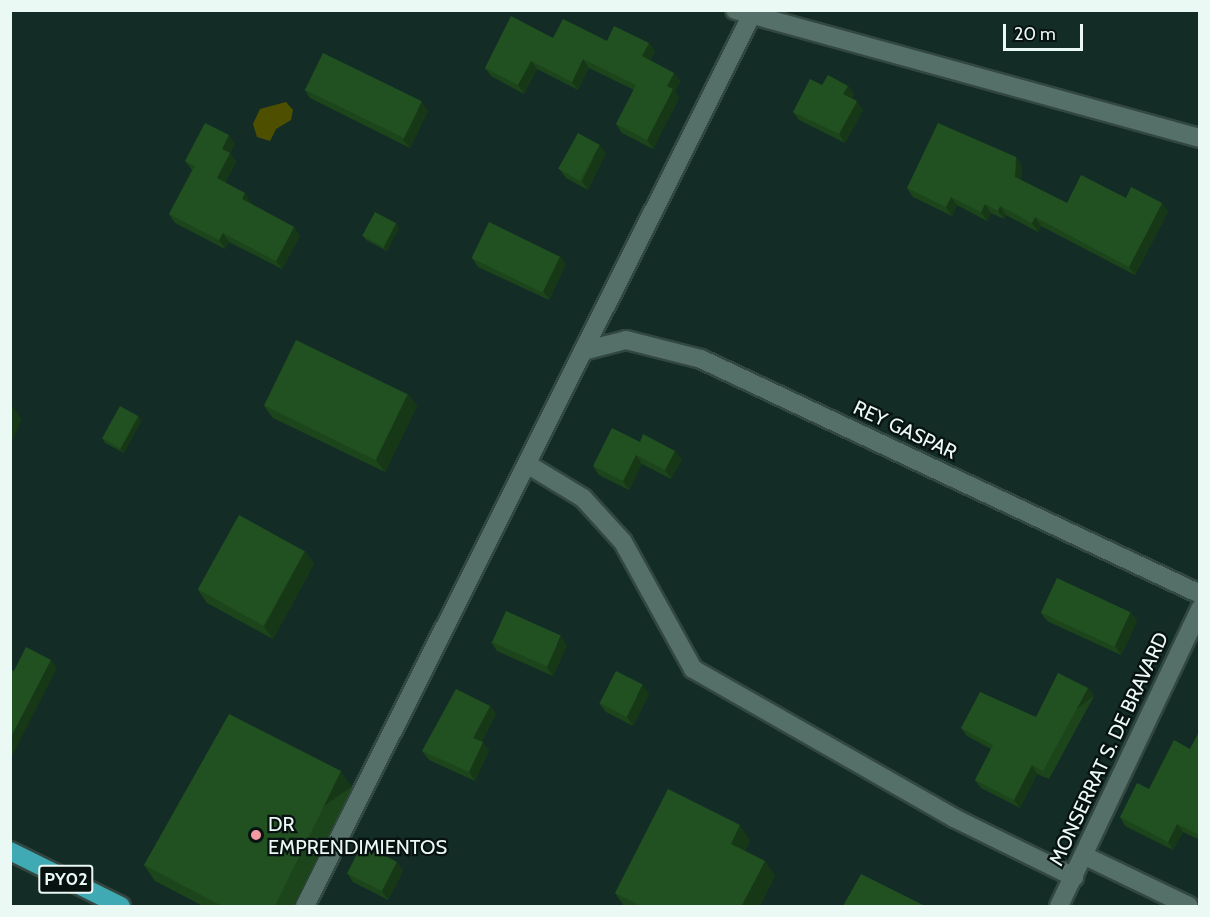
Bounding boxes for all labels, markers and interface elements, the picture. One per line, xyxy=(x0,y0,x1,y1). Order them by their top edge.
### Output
scale bar xyxy=(1006,12,1086,50)
text: 20 m xyxy=(1014,23,1056,45)
street label: REY GASPAR xyxy=(849,396,961,464)
street label: MONSERRAT S. DE BRAVARD xyxy=(1044,628,1174,870)
place label: DR EMPRENDIMIENTOS xyxy=(268,812,447,859)
marker: DR EMPRENDIMIENTOS xyxy=(249,828,263,842)
road number: PY02 xyxy=(38,864,94,894)

